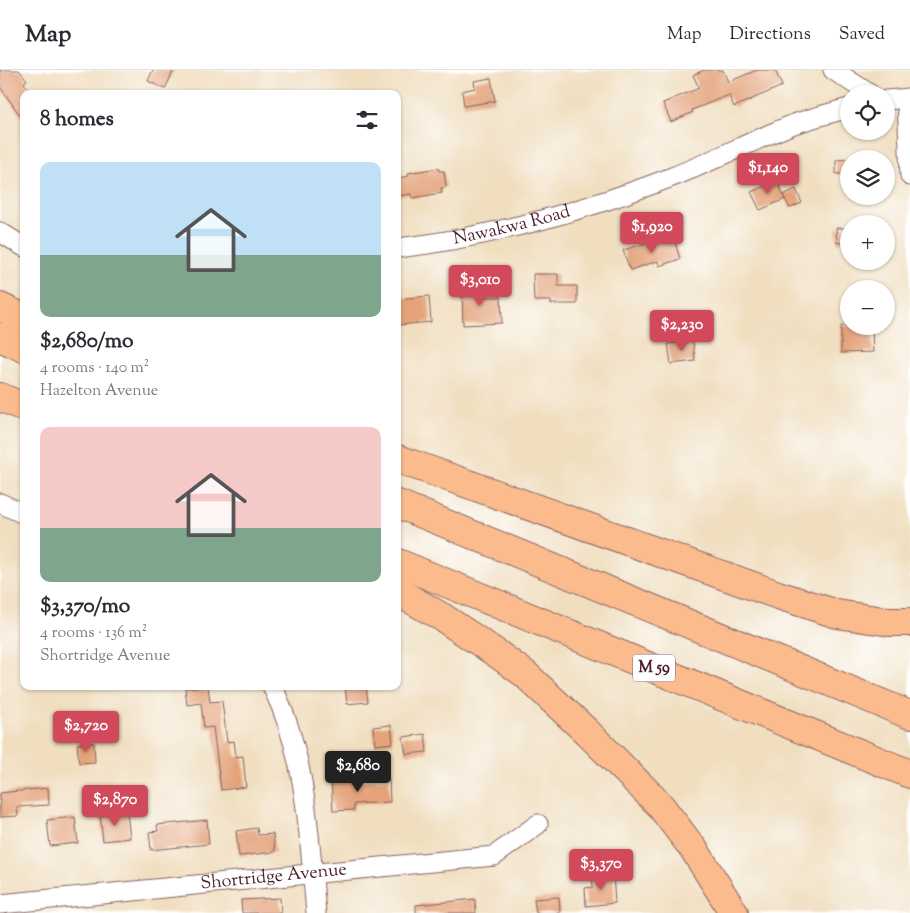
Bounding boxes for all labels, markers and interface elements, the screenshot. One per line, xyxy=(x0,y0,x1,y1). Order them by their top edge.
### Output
text: Map xyxy=(25,18,71,52)
text: Map xyxy=(667,22,702,48)
text: Directions xyxy=(730,22,811,48)
text: Saved xyxy=(839,22,885,48)
map controls xyxy=(840,85,895,335)
button: locate xyxy=(840,85,895,140)
text: 8 homes xyxy=(40,105,114,135)
icon: filters xyxy=(353,106,381,134)
button: layers xyxy=(840,150,895,205)
pin: $1,140 xyxy=(727,152,809,195)
text: $1,140 xyxy=(748,157,788,180)
icon: home xyxy=(166,195,256,285)
street label: Nawakwa Road xyxy=(451,199,574,253)
pin: $1,920 xyxy=(611,212,693,254)
button: + xyxy=(840,215,895,270)
text: $1,920 xyxy=(631,216,673,239)
pin: $3,010 xyxy=(439,264,521,307)
text: $3,010 xyxy=(460,269,500,292)
button: − xyxy=(840,280,895,335)
pin: $2,230 xyxy=(641,310,723,352)
text: $2,230 xyxy=(661,314,703,337)
text: $2,680/mo xyxy=(40,327,133,357)
text: 4 rooms · 140 m² xyxy=(40,357,149,380)
text: Hazelton Avenue xyxy=(40,380,158,403)
icon: home xyxy=(166,460,256,550)
text: $3,370/mo xyxy=(40,592,130,622)
text: 4 rooms · 136 m² xyxy=(40,622,147,645)
text: Shortridge Avenue xyxy=(40,645,170,668)
road number: M 59 xyxy=(633,654,675,682)
pin: $2,720 xyxy=(45,710,127,753)
text: $2,720 xyxy=(64,715,108,738)
pin: $2,680 xyxy=(317,750,399,793)
text: $2,680 xyxy=(336,755,380,778)
pin: $2,870 xyxy=(74,784,156,827)
text: $2,870 xyxy=(93,789,137,812)
pin: $3,370 xyxy=(560,848,642,891)
text: $3,370 xyxy=(580,853,622,876)
street label: Shortridge Avenue xyxy=(199,857,348,897)

